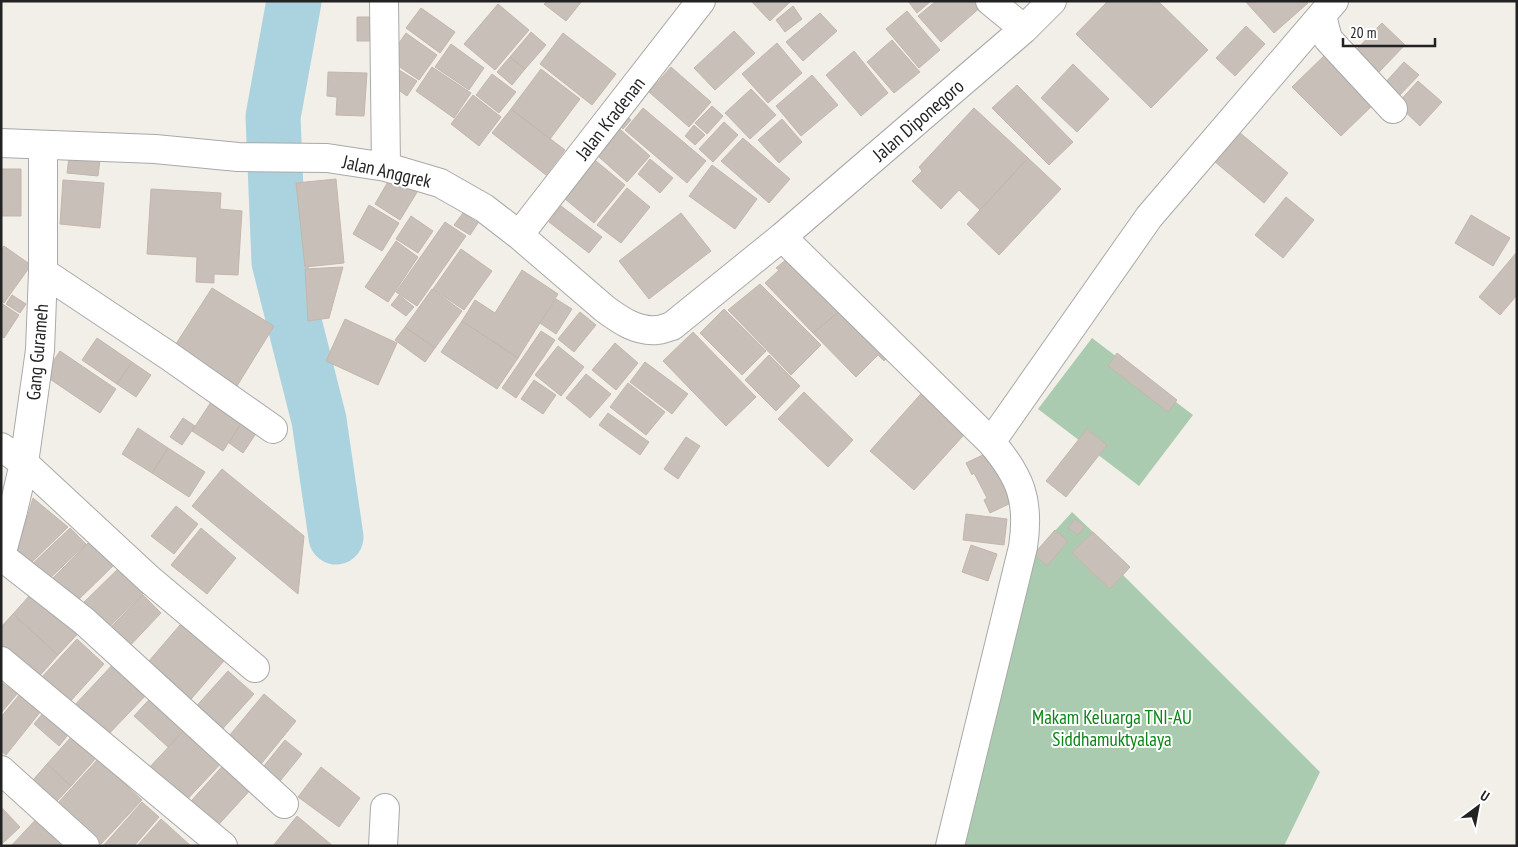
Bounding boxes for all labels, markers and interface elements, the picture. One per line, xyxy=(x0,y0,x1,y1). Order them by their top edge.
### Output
scale bar xyxy=(1343,15,1436,47)
text: 20 m xyxy=(1350,23,1376,42)
street label: Jalan Kradenan xyxy=(570,72,650,165)
street label: Jalan Diponegoro xyxy=(867,74,969,167)
street label: Jalan Anggrek xyxy=(339,149,434,193)
street label: Gang Gurameh xyxy=(21,303,53,401)
park label: Makam Keluarga TNI-AU Siddhamuktyalaya xyxy=(1032,705,1192,751)
north arrow xyxy=(1453,782,1503,832)
text: U xyxy=(1477,786,1493,806)

